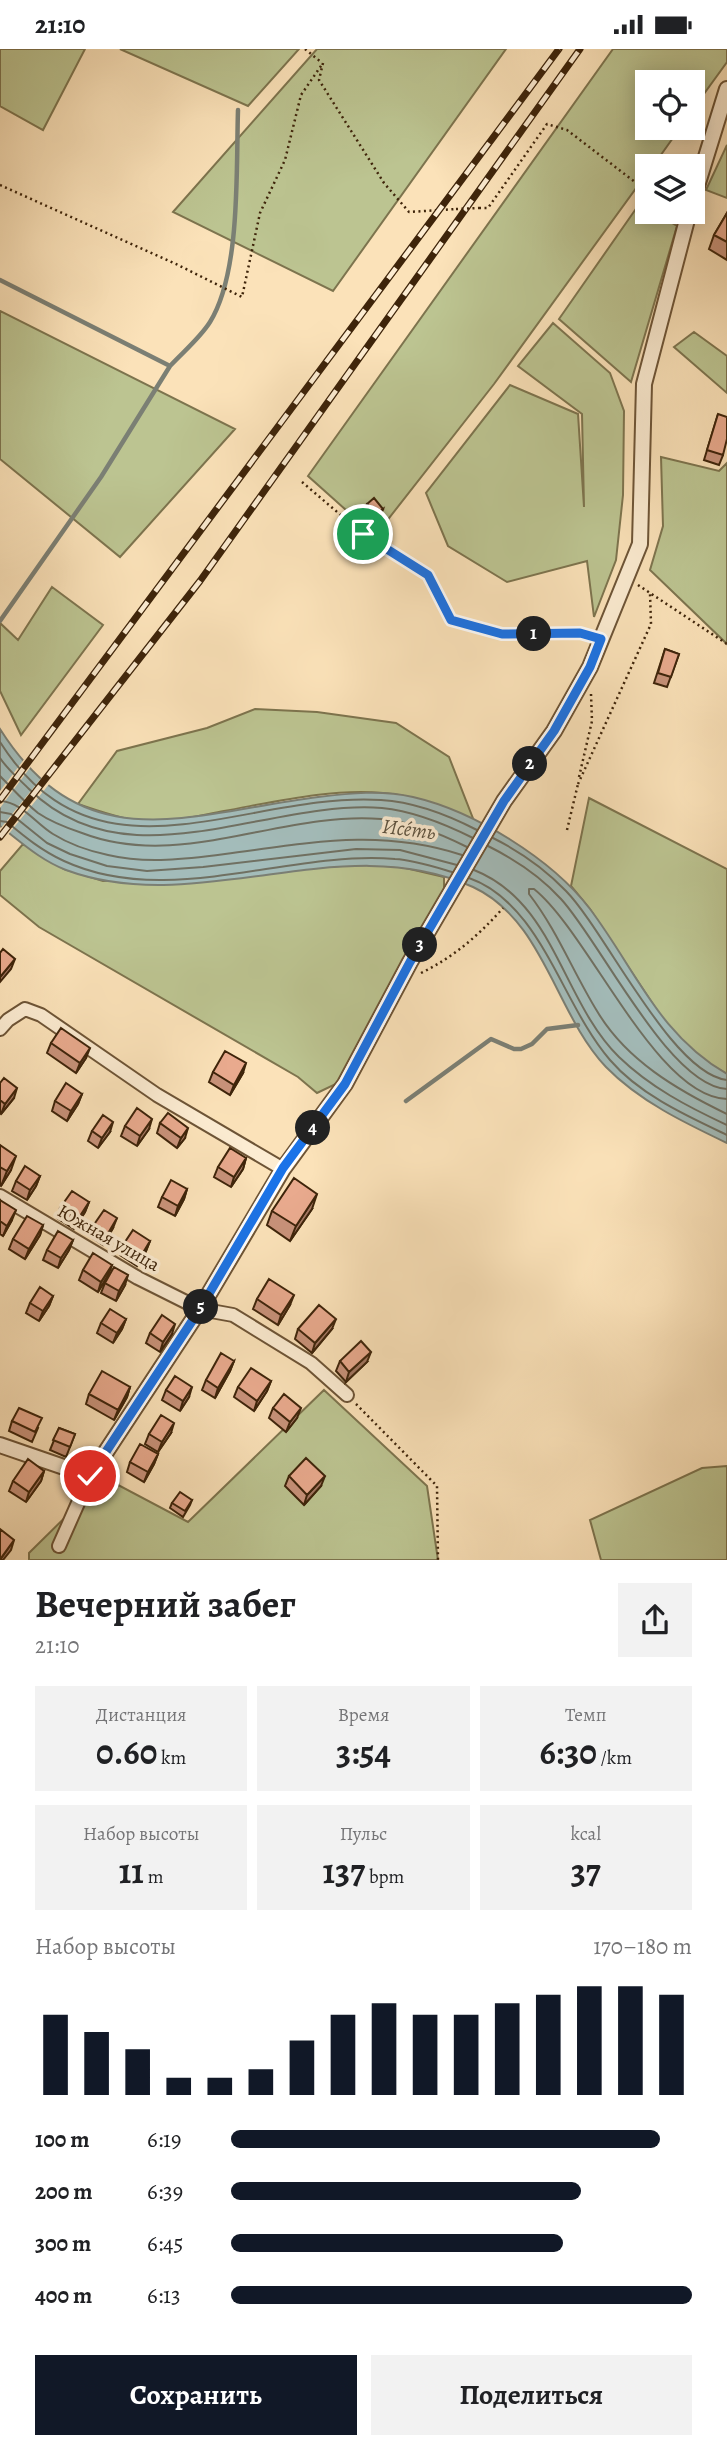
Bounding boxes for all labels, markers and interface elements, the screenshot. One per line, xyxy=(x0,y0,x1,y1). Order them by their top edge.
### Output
text: 21:10 xyxy=(35,7,85,42)
map controls xyxy=(635,70,705,224)
button: locate xyxy=(635,70,705,140)
button: layers xyxy=(635,154,705,224)
pin xyxy=(333,504,393,564)
icon: arrive xyxy=(344,515,382,553)
pin: 1 xyxy=(516,617,552,651)
text: 1 xyxy=(530,620,537,646)
pin: 2 xyxy=(512,747,548,781)
text: 2 xyxy=(525,750,534,776)
water label: Исе́ть xyxy=(381,812,438,846)
pin: 3 xyxy=(402,927,438,963)
text: 3 xyxy=(415,931,424,957)
pin: 4 xyxy=(296,1111,330,1145)
text: 4 xyxy=(308,1114,317,1140)
street label: Южная улица xyxy=(52,1198,165,1278)
pin: 5 xyxy=(184,1289,218,1325)
text: 5 xyxy=(196,1293,205,1319)
pin xyxy=(60,1446,120,1506)
icon: check xyxy=(71,1457,109,1495)
text: Вечерний забег xyxy=(35,1578,296,1630)
button: share xyxy=(618,1583,692,1657)
text: 21:10 xyxy=(35,1630,79,1661)
text: Дистанция xyxy=(96,1702,186,1728)
text: Время xyxy=(338,1702,389,1728)
text: Темп xyxy=(565,1702,607,1728)
text: 0.60 xyxy=(96,1728,157,1776)
text: 3:54 xyxy=(336,1728,391,1776)
text: 6:30 xyxy=(540,1728,597,1776)
text: km xyxy=(157,1745,186,1771)
text: /km xyxy=(597,1745,632,1771)
text: Набор высоты xyxy=(83,1821,199,1847)
text: Пульс xyxy=(340,1821,387,1847)
text: kcal xyxy=(571,1821,601,1847)
text: 11 xyxy=(119,1847,144,1895)
text: 137 xyxy=(323,1847,365,1895)
text: 37 xyxy=(571,1847,601,1895)
text: m xyxy=(144,1864,163,1890)
text: bpm xyxy=(365,1864,404,1890)
text: Набор высоты xyxy=(35,1931,176,1962)
text: 170–180 m xyxy=(593,1931,692,1962)
text: 100 m xyxy=(35,2124,90,2155)
text: 6:19 xyxy=(147,2124,181,2155)
text: 200 m xyxy=(35,2176,93,2207)
text: 6:39 xyxy=(147,2176,183,2207)
text: 300 m xyxy=(35,2228,91,2259)
text: 6:45 xyxy=(147,2228,183,2259)
text: 400 m xyxy=(35,2280,92,2311)
text: 6:13 xyxy=(147,2280,181,2311)
button: Сохранить xyxy=(35,2355,357,2435)
button: Поделиться xyxy=(371,2355,692,2435)

